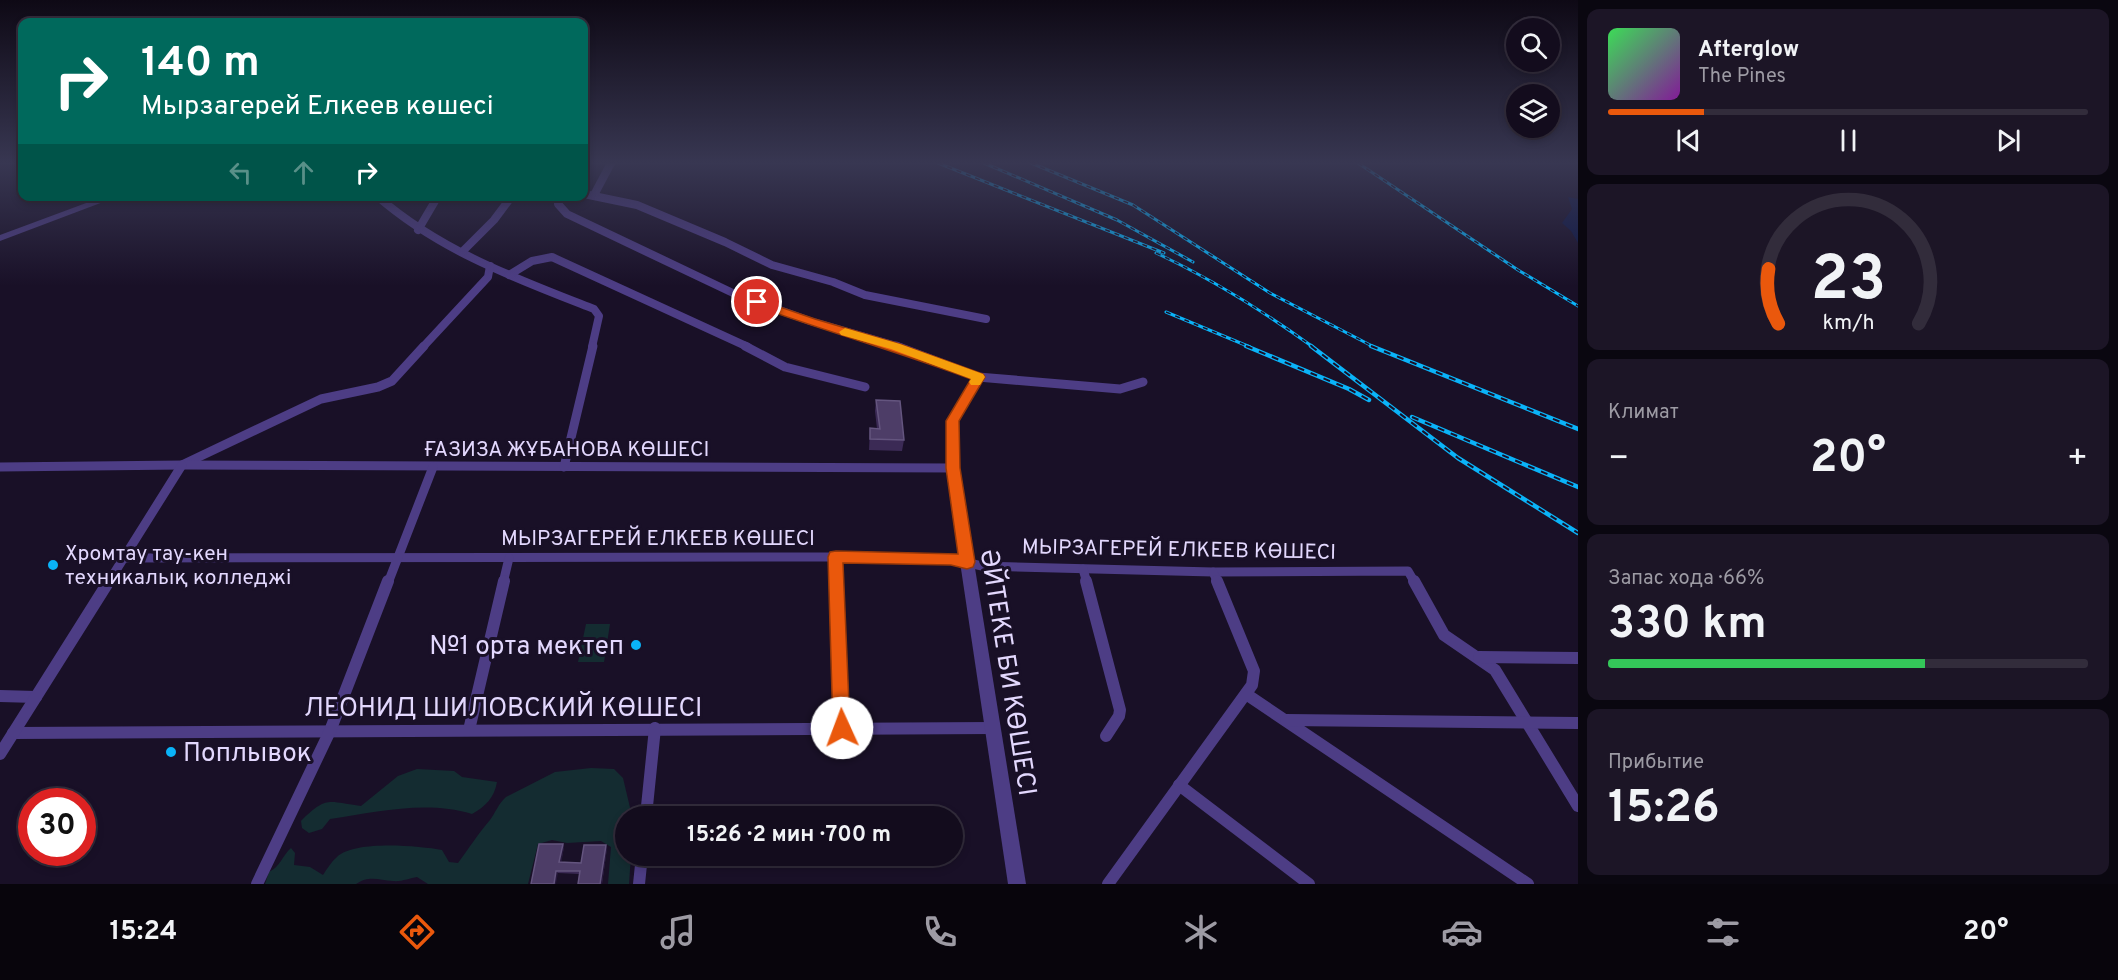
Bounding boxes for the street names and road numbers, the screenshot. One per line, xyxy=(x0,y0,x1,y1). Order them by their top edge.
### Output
street label: ҒАЗИЗА ЖҰБАНОВА КӨШЕСІ xyxy=(425,437,709,464)
street label: МЫРЗАГЕРЕЙ ЕЛКЕЕВ КӨШЕСІ xyxy=(501,525,815,553)
street label: МЫРЗАГЕРЕЙ ЕЛКЕЕВ КӨШЕСІ xyxy=(1022,533,1336,567)
street label: ӘЙТЕКЕ БИ КӨШЕСІ xyxy=(971,546,1044,798)
street label: ЛЕОНИД ШИЛОВСКИЙ КӨШЕСІ xyxy=(304,691,702,726)

